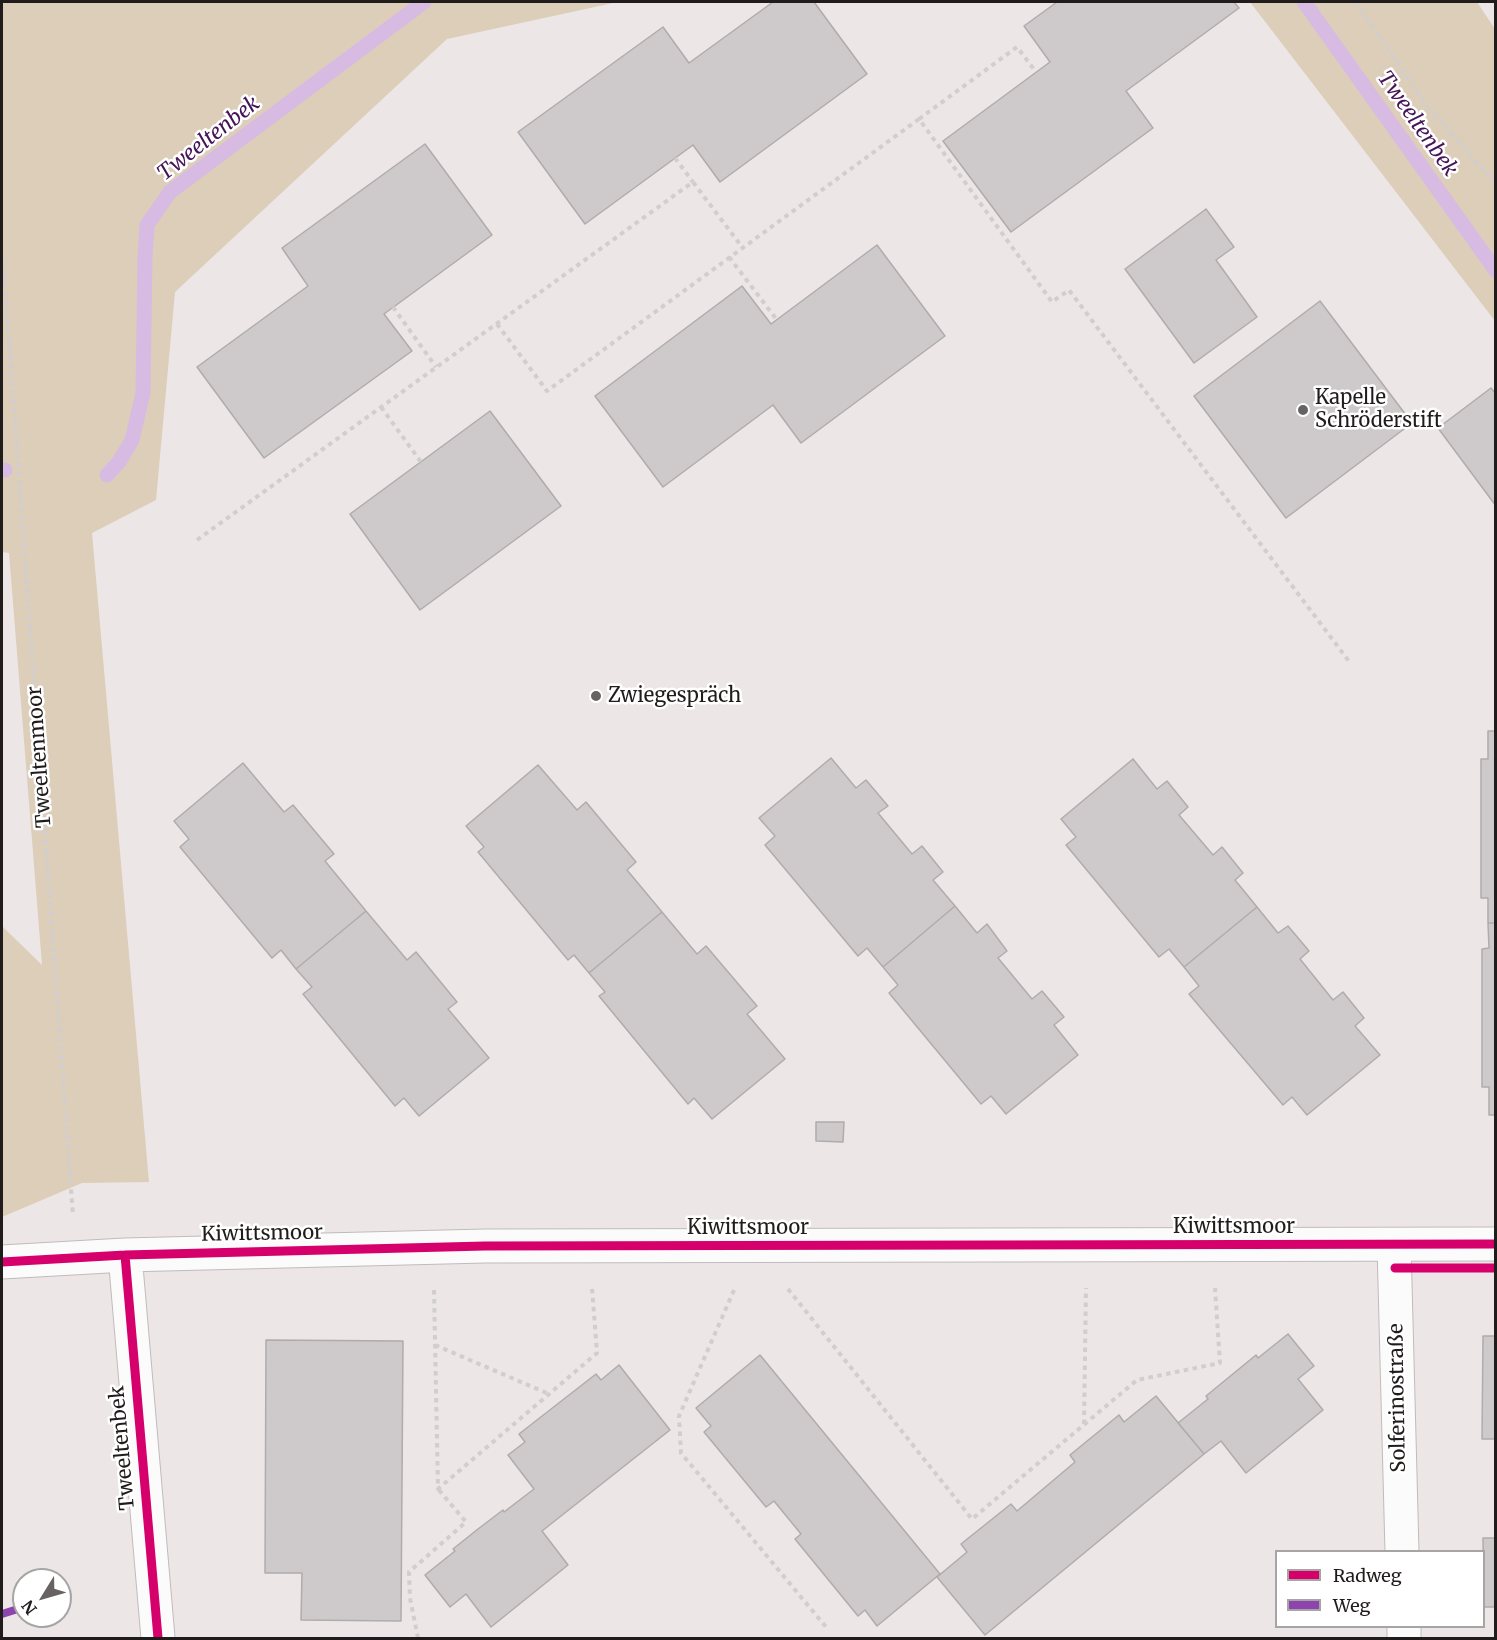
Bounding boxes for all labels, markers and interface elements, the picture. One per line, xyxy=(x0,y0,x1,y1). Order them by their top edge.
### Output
water label: Tweeltenbek xyxy=(1372,67,1462,181)
water label: Tweeltenbek xyxy=(153,91,265,187)
place label: Kapelle Schröderstift xyxy=(1315,386,1442,433)
marker: Kapelle Schröderstift xyxy=(1296,403,1310,417)
place label: Zwiegespräch xyxy=(608,684,741,708)
street label: Tweeltenmoor xyxy=(23,685,57,829)
marker: Zwiegespräch xyxy=(589,689,603,703)
street label: Kiwittsmoor xyxy=(1173,1215,1295,1239)
street label: Kiwittsmoor xyxy=(687,1216,809,1240)
street label: Kiwittsmoor xyxy=(201,1221,323,1247)
street label: Solferinostraße xyxy=(1385,1323,1411,1473)
street label: Tweeltenbek xyxy=(106,1385,140,1511)
legend xyxy=(1275,1550,1485,1628)
text: Radweg xyxy=(1333,1564,1402,1587)
north arrow xyxy=(12,1568,72,1628)
text: Weg xyxy=(1333,1594,1370,1617)
text: N xyxy=(17,1597,41,1619)

